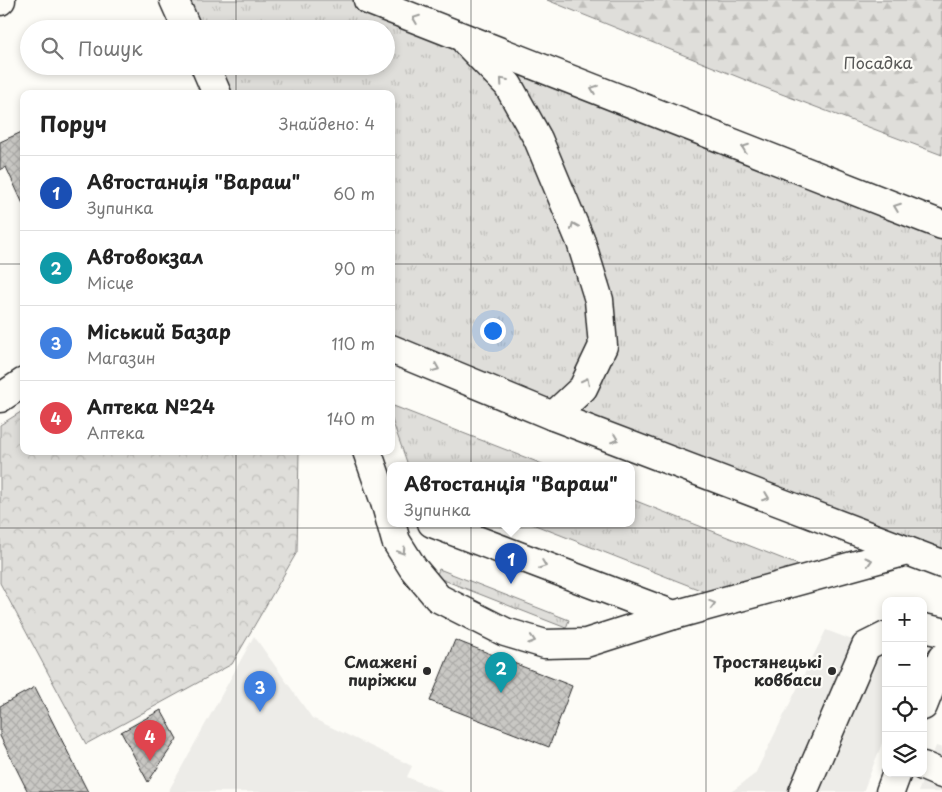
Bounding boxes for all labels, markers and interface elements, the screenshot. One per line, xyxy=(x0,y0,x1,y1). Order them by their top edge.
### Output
one-way arrow xyxy=(412,15,421,25)
search box xyxy=(20,20,395,75)
icon: search xyxy=(38,34,66,62)
text: Пошук xyxy=(78,34,143,62)
park label: Посадка xyxy=(844,50,912,74)
one-way arrow xyxy=(500,78,509,87)
one-way arrow xyxy=(590,84,599,95)
text: Поруч xyxy=(40,107,107,139)
text: Знайдено: 4 xyxy=(279,111,375,135)
one-way arrow xyxy=(741,143,750,154)
text: Автостанція "Вараш" xyxy=(87,167,300,195)
text: 1 xyxy=(52,181,60,205)
text: 60 m xyxy=(333,181,375,205)
text: Зупинка xyxy=(87,195,153,219)
one-way arrow xyxy=(893,203,901,213)
one-way arrow xyxy=(570,223,580,231)
text: Автовокзал xyxy=(87,242,204,270)
text: 2 xyxy=(50,256,62,280)
text: 90 m xyxy=(334,256,375,280)
text: Місце xyxy=(87,270,134,294)
text: Міський Базар xyxy=(87,317,231,345)
your location xyxy=(480,318,506,344)
text: 3 xyxy=(51,331,61,355)
text: 110 m xyxy=(332,331,375,355)
text: Магазин xyxy=(87,345,156,369)
one-way arrow xyxy=(431,361,440,372)
one-way arrow xyxy=(580,377,590,386)
text: Аптека №24 xyxy=(87,392,215,420)
text: 4 xyxy=(51,406,61,430)
text: 140 m xyxy=(327,406,375,430)
text: Аптека xyxy=(87,420,144,444)
one-way arrow xyxy=(610,433,618,443)
popup xyxy=(387,462,635,527)
text: Автостанція "Вараш" xyxy=(404,469,618,497)
one-way arrow xyxy=(762,491,770,501)
text: Зупинка xyxy=(404,497,470,521)
pin: 1 xyxy=(495,543,527,584)
one-way arrow xyxy=(396,546,406,555)
one-way arrow xyxy=(864,557,873,567)
one-way arrow xyxy=(538,559,547,569)
map controls xyxy=(882,597,927,777)
button: + xyxy=(882,597,927,642)
one-way arrow xyxy=(708,599,717,610)
one-way arrow xyxy=(527,635,536,645)
button: − xyxy=(882,642,927,687)
place label: Смажені пиріжки xyxy=(344,649,417,691)
place label: Тростянецькі ковбаси xyxy=(713,649,822,691)
pin: 2 xyxy=(485,652,517,693)
marker: Смажені пиріжки xyxy=(421,665,433,677)
marker: Тростянецькі ковбаси xyxy=(826,665,838,677)
pin: 3 xyxy=(244,671,276,712)
button: locate xyxy=(882,687,927,732)
pin: 4 xyxy=(134,720,166,761)
button: layers xyxy=(882,732,927,777)

